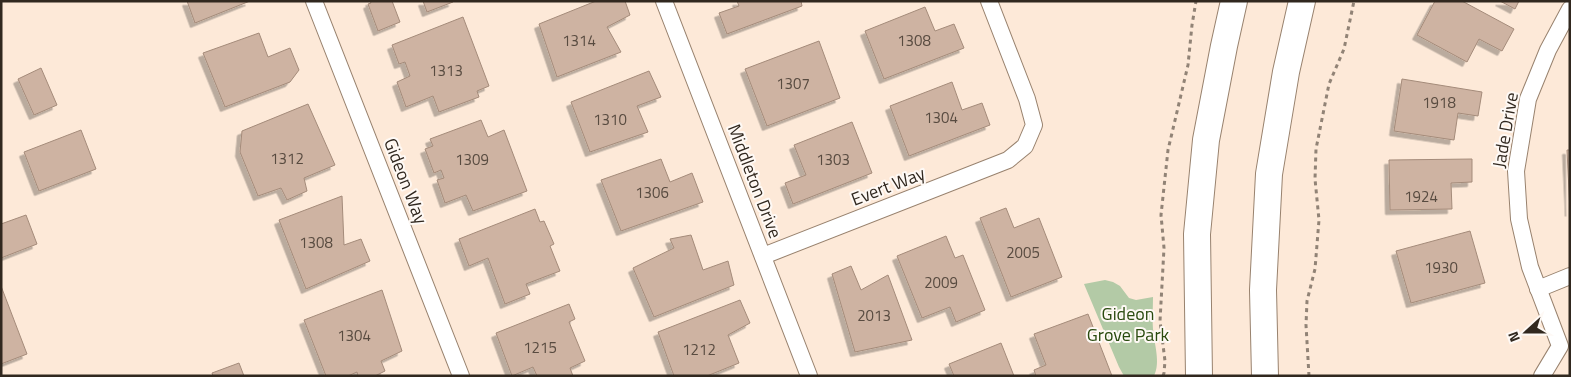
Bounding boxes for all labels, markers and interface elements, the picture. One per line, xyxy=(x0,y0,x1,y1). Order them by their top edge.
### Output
house number: 1314 xyxy=(562,29,596,52)
house number: 1308 xyxy=(897,29,931,52)
house number: 1313 xyxy=(429,59,463,82)
house number: 1307 xyxy=(776,72,810,95)
street label: Jade Drive xyxy=(1485,90,1525,170)
house number: 1918 xyxy=(1422,91,1456,114)
house number: 1304 xyxy=(924,106,958,129)
house number: 1310 xyxy=(593,108,627,131)
street label: Middleton Drive xyxy=(721,120,789,242)
street label: Gideon Way xyxy=(377,134,435,228)
house number: 1312 xyxy=(270,147,304,170)
house number: 1309 xyxy=(455,148,489,171)
house number: 1303 xyxy=(816,148,850,171)
street label: Evert Way xyxy=(847,159,929,212)
house number: 1306 xyxy=(635,181,669,204)
house number: 1924 xyxy=(1404,185,1438,208)
house number: 1308 xyxy=(299,231,333,254)
house number: 2005 xyxy=(1006,241,1040,264)
house number: 1930 xyxy=(1424,256,1458,279)
house number: 2009 xyxy=(924,271,958,294)
park label: Gideon Grove Park xyxy=(1087,300,1170,348)
house number: 2013 xyxy=(857,304,891,327)
north arrow xyxy=(1501,307,1551,357)
house number: 1304 xyxy=(337,324,371,347)
text: N xyxy=(1502,329,1525,345)
house number: 1215 xyxy=(523,336,557,359)
house number: 1212 xyxy=(682,338,716,361)

